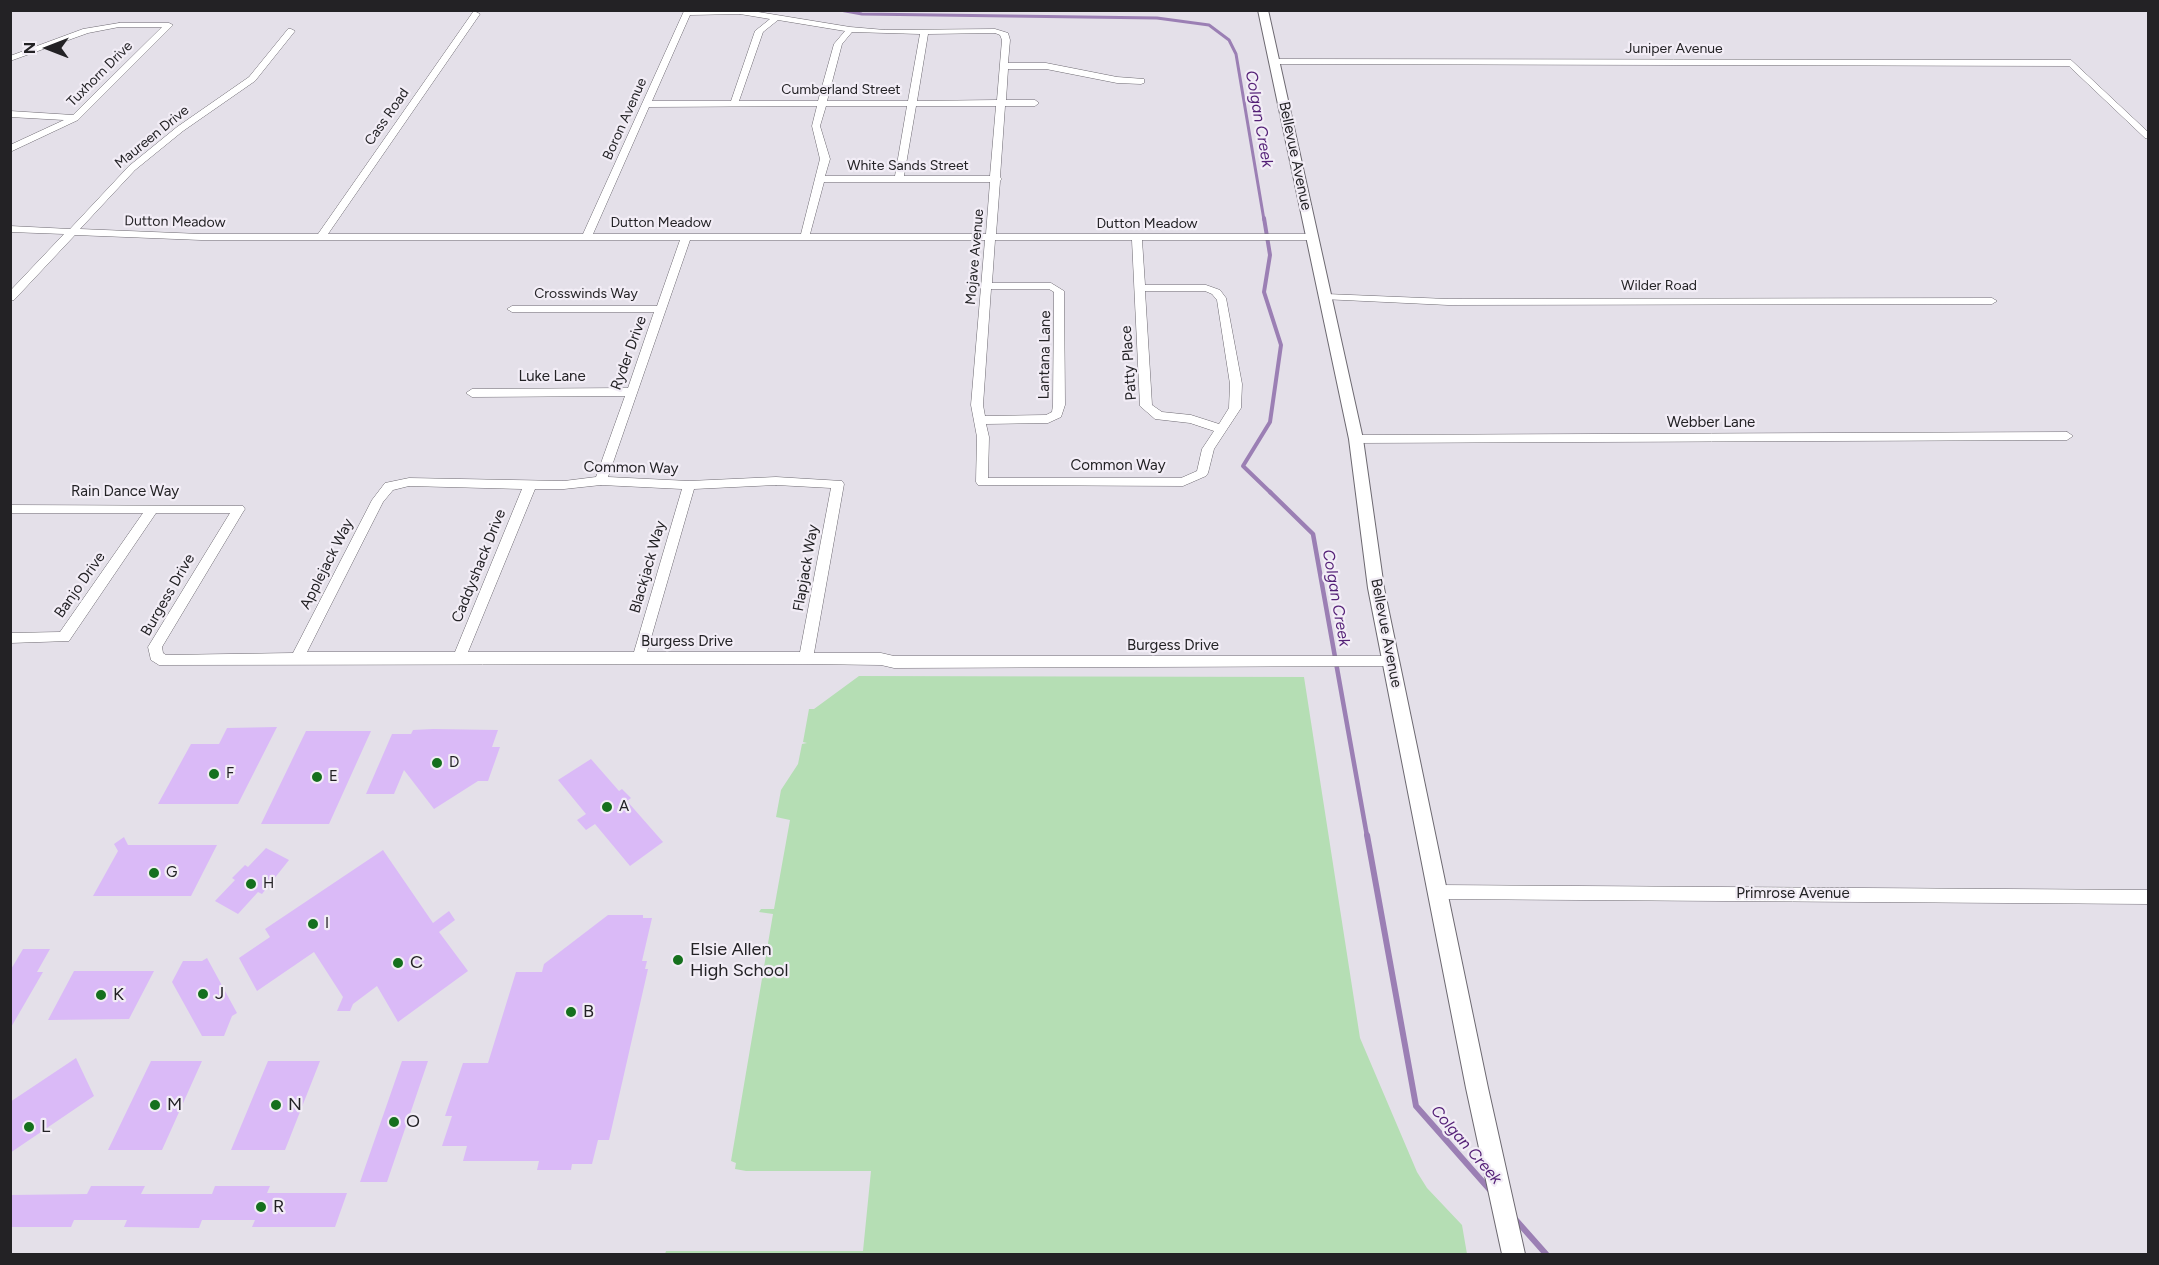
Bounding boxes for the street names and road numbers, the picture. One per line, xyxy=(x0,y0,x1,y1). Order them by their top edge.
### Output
street label: Tuxhorn Drive xyxy=(64,38,136,110)
street label: Juniper Avenue xyxy=(1625,41,1723,57)
street label: Boron Avenue xyxy=(599,75,651,163)
street label: Cumberland Street xyxy=(781,82,901,98)
street label: Cass Road xyxy=(361,85,413,149)
street label: Bellevue Avenue xyxy=(1275,100,1315,212)
street label: Maureen Drive xyxy=(112,102,192,172)
street label: White Sands Street xyxy=(847,158,969,174)
street label: Mojave Avenue xyxy=(962,208,988,306)
street label: Dutton Meadow xyxy=(124,213,226,231)
street label: Dutton Meadow xyxy=(610,215,712,231)
street label: Dutton Meadow xyxy=(1096,216,1198,232)
street label: Wilder Road xyxy=(1621,278,1697,294)
street label: Crosswinds Way xyxy=(534,286,638,302)
street label: Lantana Lane xyxy=(1035,310,1055,400)
street label: Ryder Drive xyxy=(607,314,651,392)
street label: Patty Place xyxy=(1117,325,1141,401)
street label: Luke Lane xyxy=(518,368,586,386)
street label: Webber Lane xyxy=(1667,414,1755,432)
street label: Common Way xyxy=(1070,457,1166,475)
street label: Common Way xyxy=(583,458,679,478)
street label: Rain Dance Way xyxy=(71,483,179,501)
street label: Caddyshack Drive xyxy=(448,507,510,625)
street label: Applejack Way xyxy=(296,516,358,612)
street label: Blackjack Way xyxy=(626,519,670,615)
street label: Flapjack Way xyxy=(789,523,823,613)
street label: Banjo Drive xyxy=(51,549,109,621)
street label: Burgess Drive xyxy=(137,551,199,639)
street label: Bellevue Avenue xyxy=(1367,577,1405,689)
street label: Burgess Drive xyxy=(641,633,733,651)
street label: Burgess Drive xyxy=(1127,637,1219,655)
street label: Primrose Avenue xyxy=(1736,885,1850,903)

